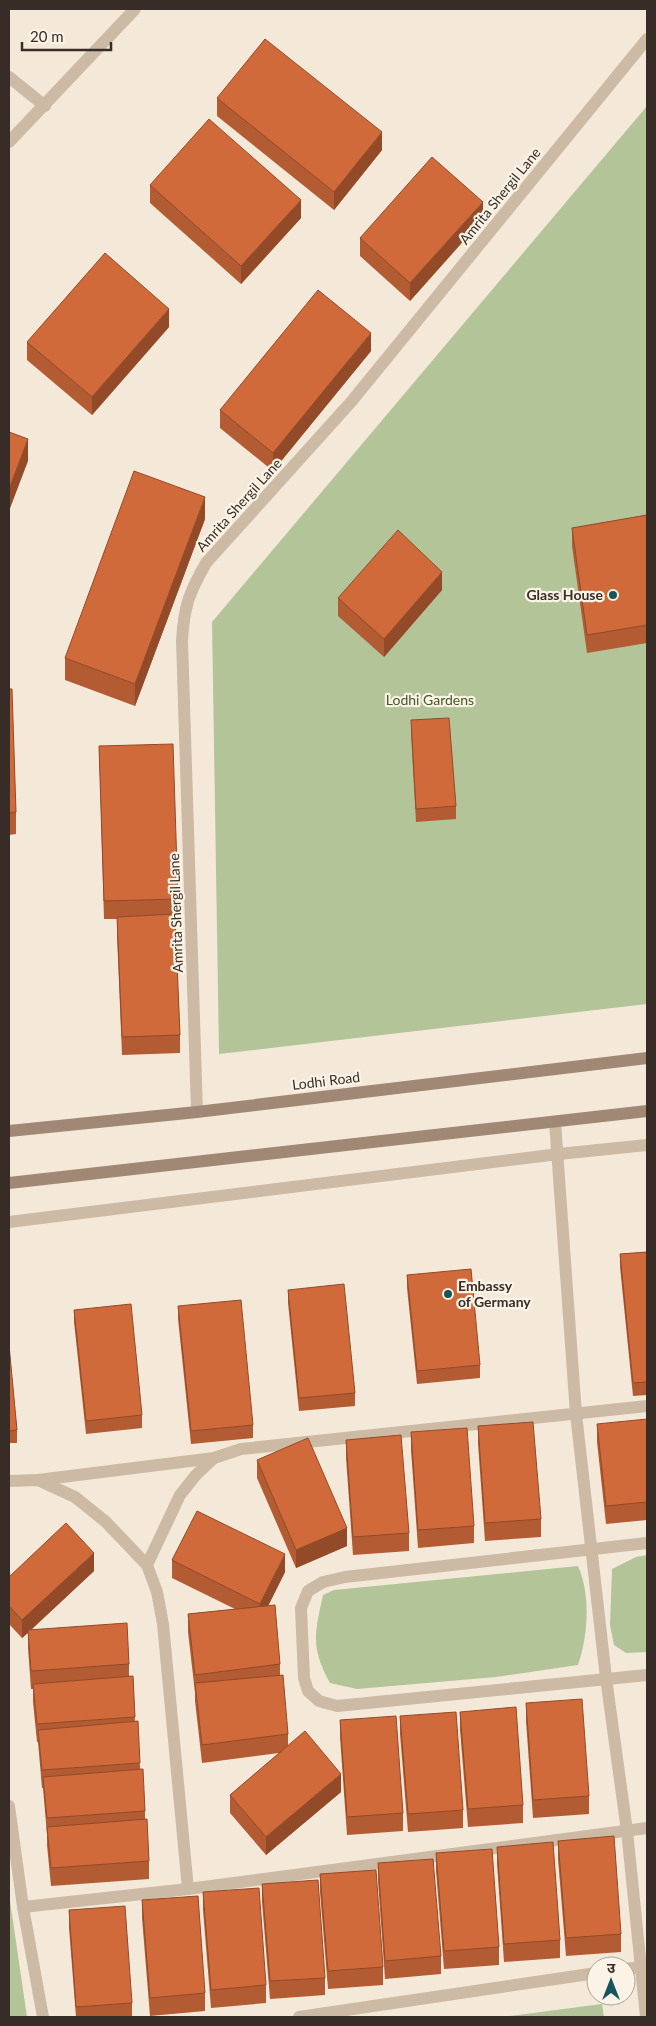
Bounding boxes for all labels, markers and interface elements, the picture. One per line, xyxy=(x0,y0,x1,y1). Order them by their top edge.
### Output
scale bar xyxy=(22,20,111,52)
text: 20 m xyxy=(30,27,64,45)
street label: Amrita Shergil Lane xyxy=(455,144,544,247)
street label: Amrita Shergil Lane xyxy=(192,455,285,555)
place label: Glass House xyxy=(526,586,604,603)
marker: Glass House xyxy=(607,589,619,601)
park label: Lodhi Gardens xyxy=(386,691,474,708)
street label: Amrita Shergil Lane xyxy=(165,853,186,973)
street label: Lodhi Road xyxy=(291,1068,361,1093)
place label: Embassy of Germany xyxy=(458,1277,531,1310)
marker: Embassy of Germany xyxy=(442,1288,454,1300)
north arrow xyxy=(586,1956,636,2006)
text: उ xyxy=(607,1959,616,1976)

